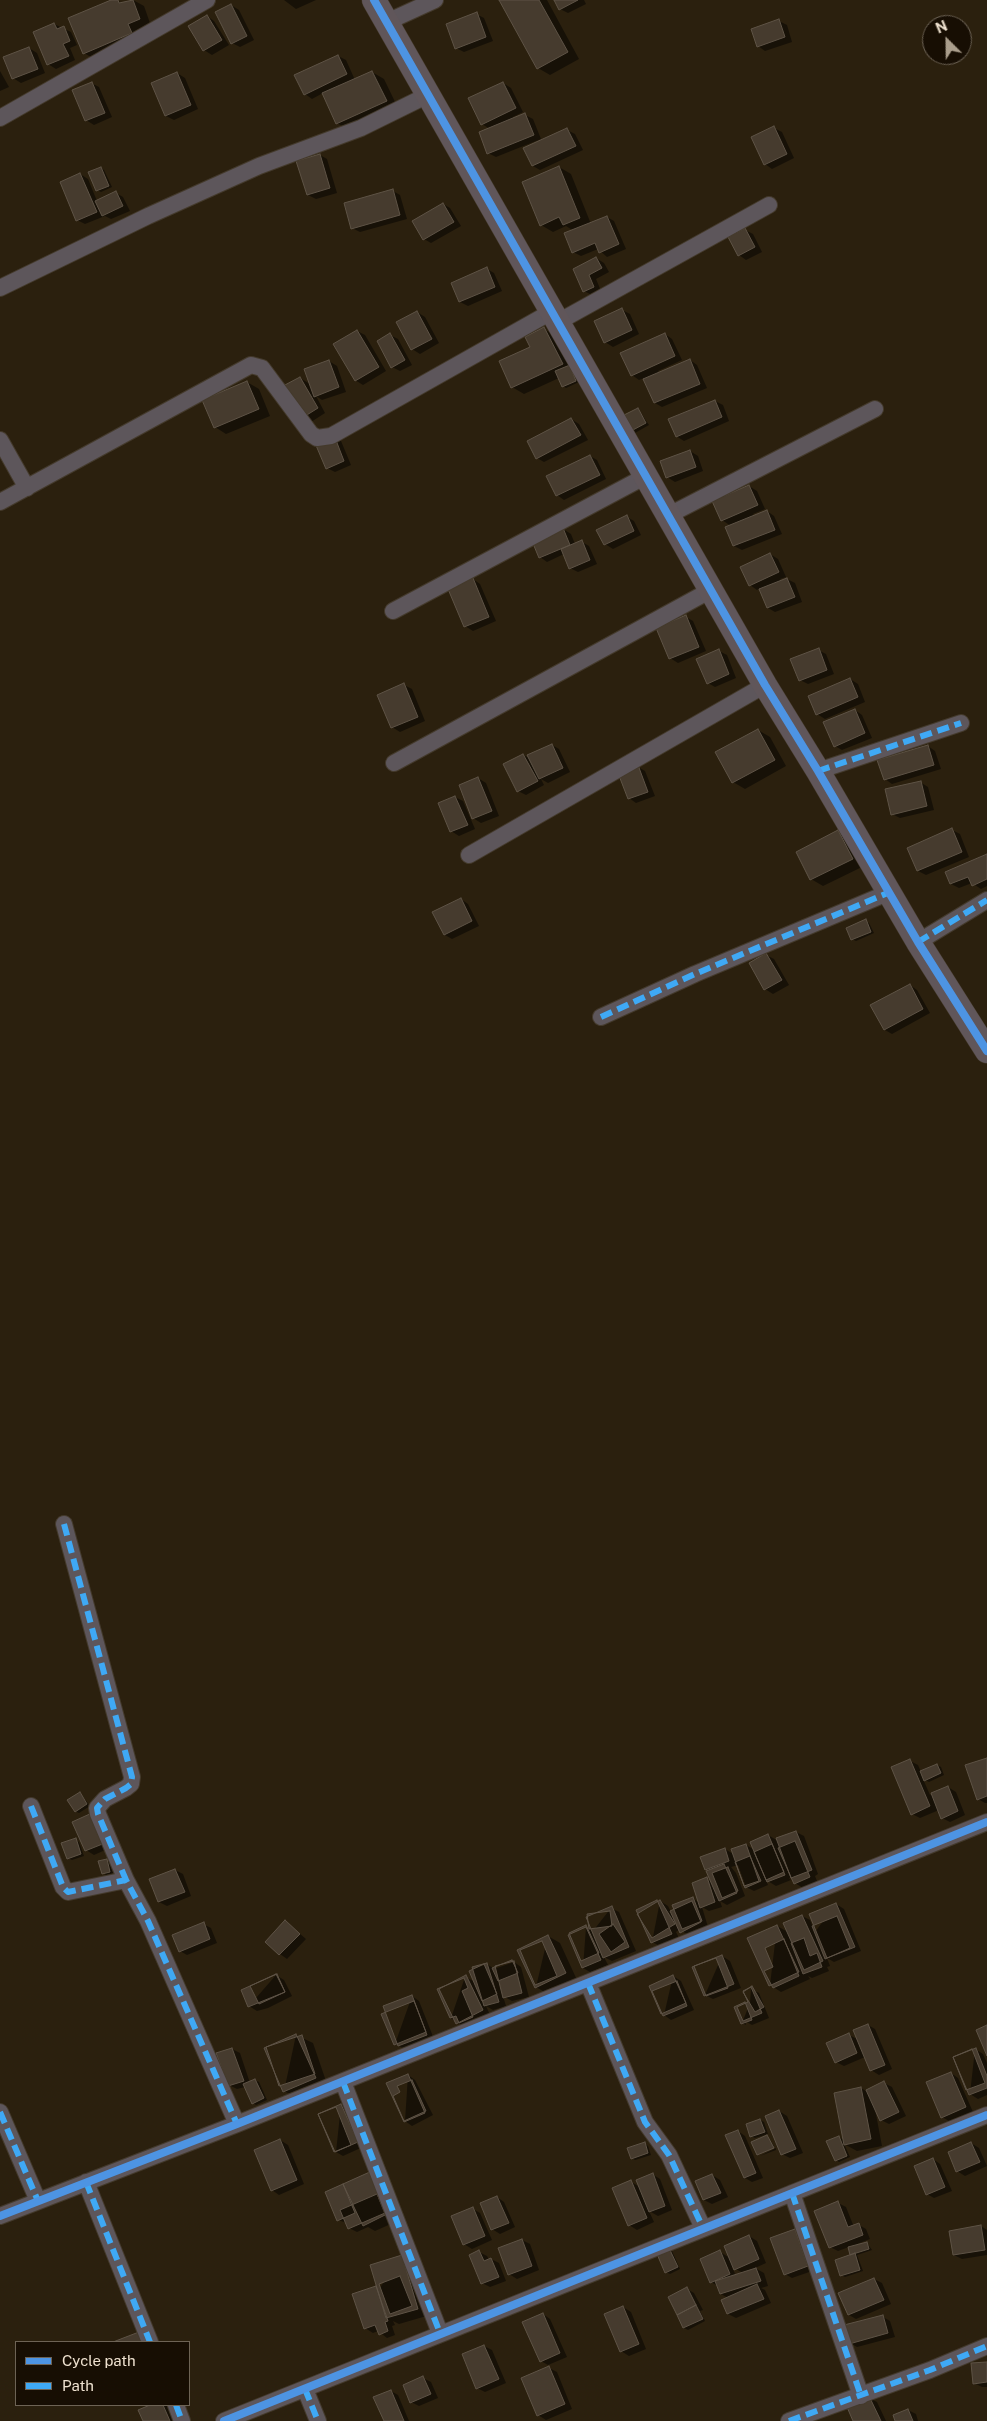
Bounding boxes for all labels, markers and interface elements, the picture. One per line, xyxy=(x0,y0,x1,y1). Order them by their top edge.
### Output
north arrow xyxy=(922,15,972,65)
text: N xyxy=(933,18,950,37)
legend xyxy=(15,2341,190,2406)
text: Cycle path xyxy=(62,2352,136,2369)
text: Path xyxy=(62,2377,94,2394)

